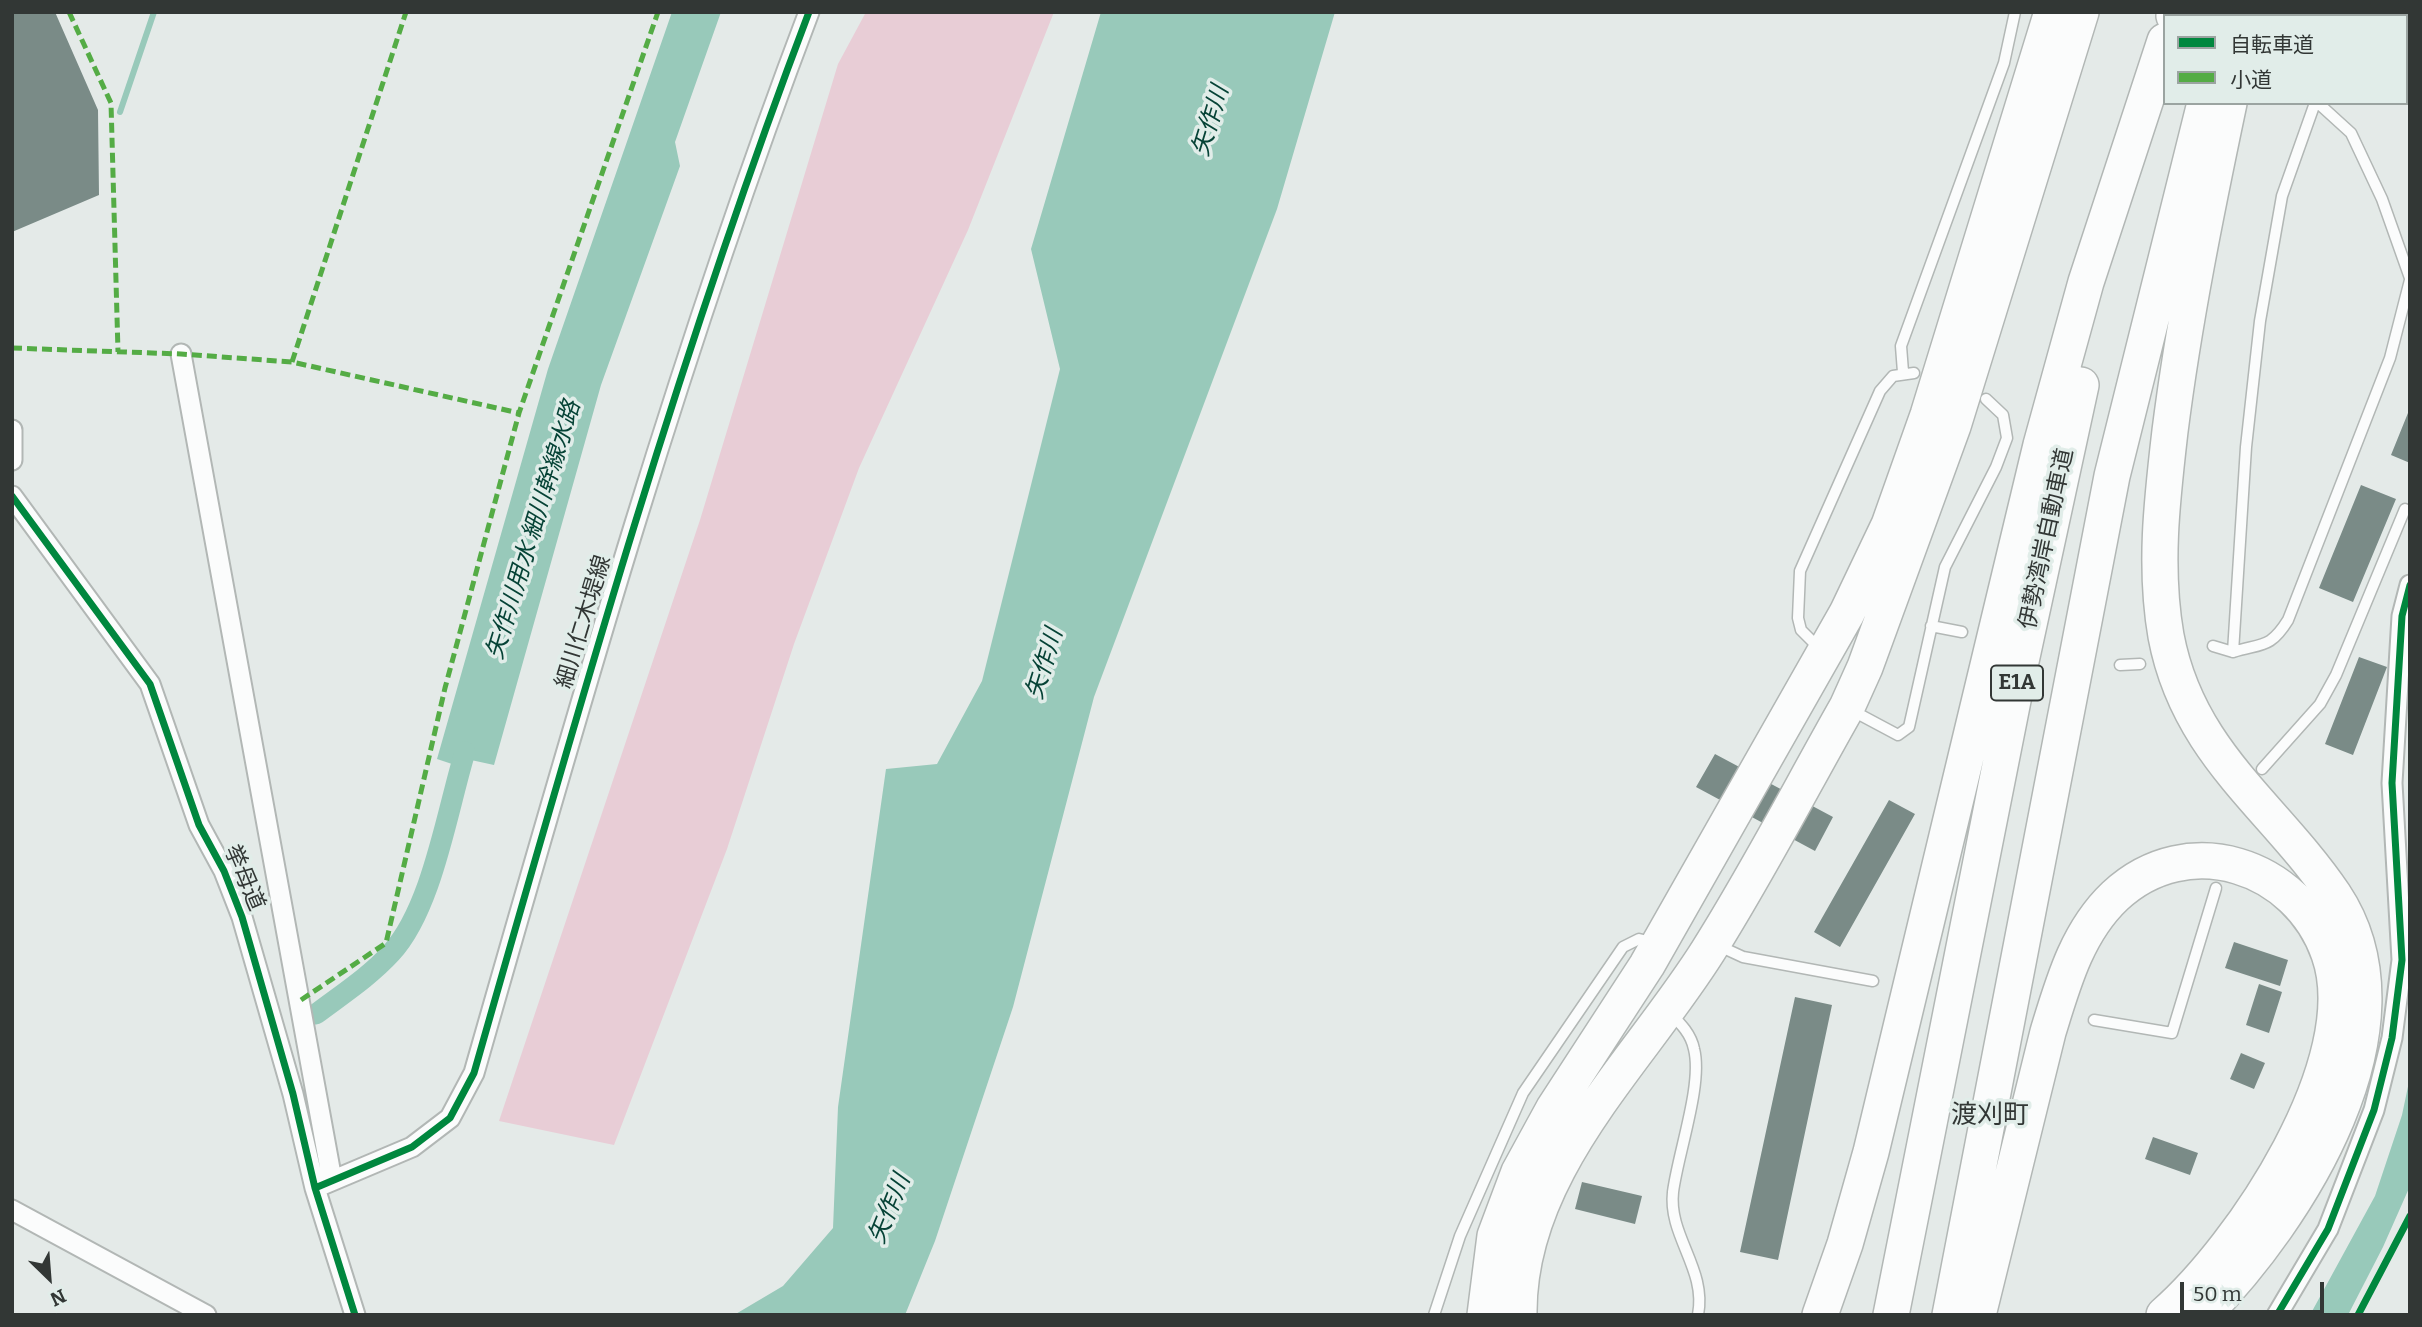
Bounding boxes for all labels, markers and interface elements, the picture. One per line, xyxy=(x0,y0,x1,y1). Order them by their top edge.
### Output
legend xyxy=(2163,14,2408,105)
text: 自転車道 xyxy=(2230,32,2314,58)
text: 小道 xyxy=(2230,67,2272,93)
water label: 矢作川 xyxy=(1187,82,1235,160)
water label: 矢作川用水 細川幹線水路 xyxy=(481,397,587,663)
street label: 伊勢湾岸自動車道 xyxy=(2014,446,2080,632)
street label: 細川仁木堤線 xyxy=(551,552,617,692)
water label: 矢作川 xyxy=(1021,625,1069,703)
road number: E1A xyxy=(1991,666,2043,700)
street label: 挙母道 xyxy=(218,841,270,915)
district label: 渡刈町 xyxy=(1951,1100,2029,1132)
water label: 矢作川 xyxy=(863,1170,917,1248)
north arrow xyxy=(14,1243,84,1313)
scale bar xyxy=(2184,1268,2328,1312)
text: 50 m xyxy=(2193,1281,2242,1307)
text: N xyxy=(47,1284,70,1311)

